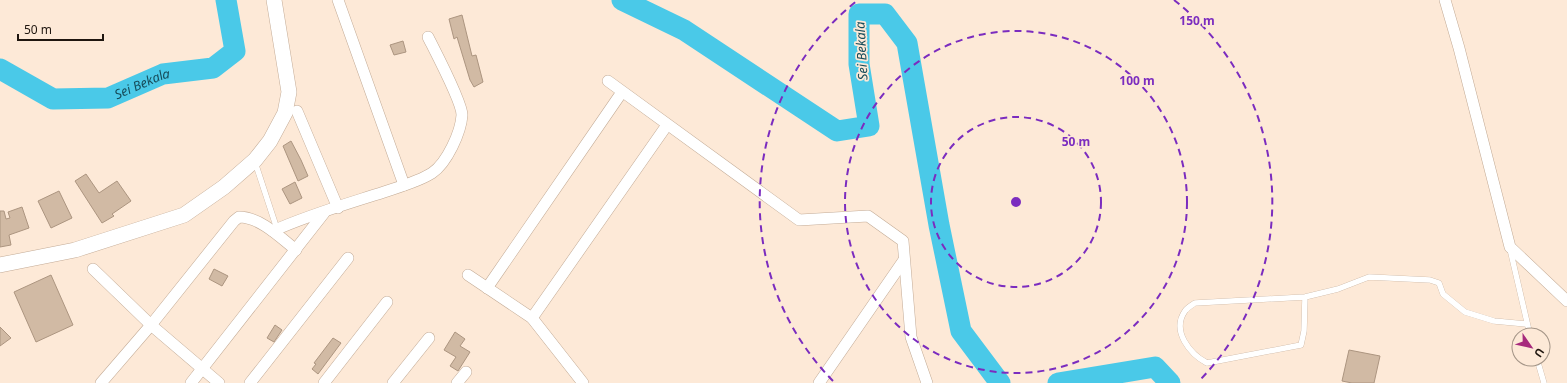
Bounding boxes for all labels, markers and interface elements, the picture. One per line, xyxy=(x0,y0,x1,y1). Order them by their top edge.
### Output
text: 150 m xyxy=(1179,12,1215,29)
scale bar xyxy=(18,16,103,42)
text: 50 m xyxy=(24,21,52,38)
water label: Sei Bekala xyxy=(850,21,872,81)
water label: Sei Bekala xyxy=(111,64,171,103)
text: 100 m xyxy=(1119,72,1155,89)
text: 50 m xyxy=(1062,133,1090,150)
centre of rings xyxy=(1009,195,1023,209)
north arrow xyxy=(1511,327,1551,367)
text: U xyxy=(1531,345,1548,361)

